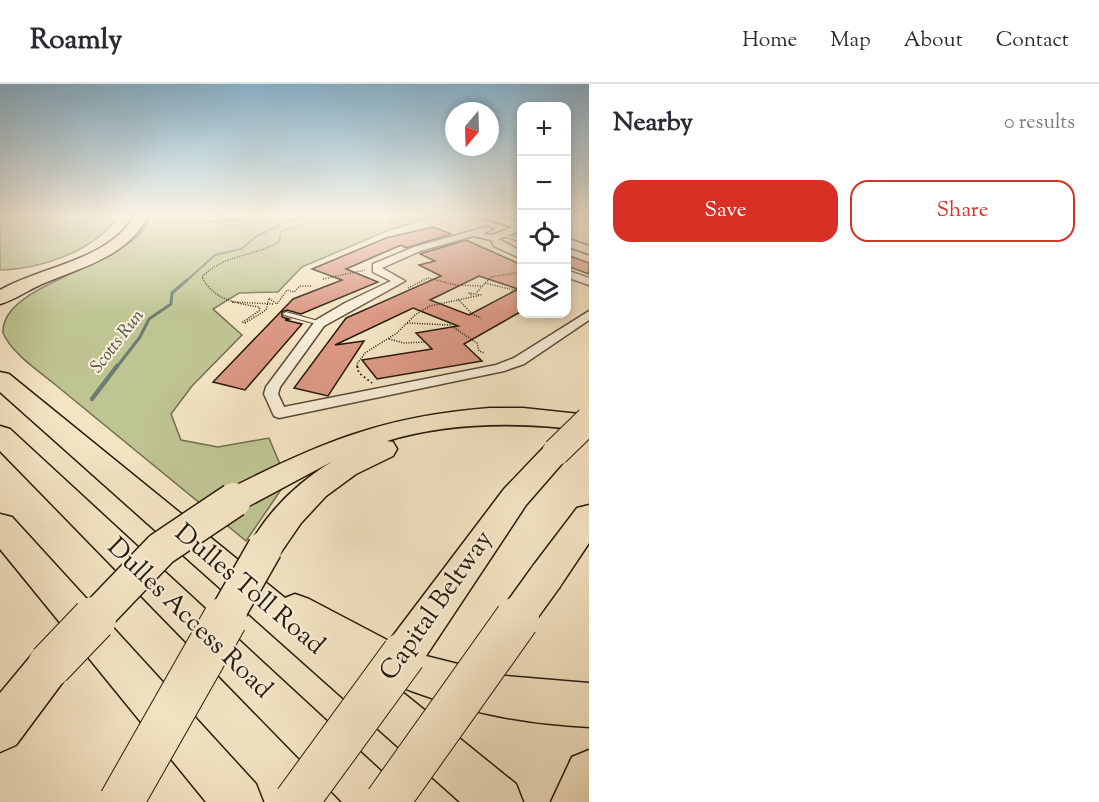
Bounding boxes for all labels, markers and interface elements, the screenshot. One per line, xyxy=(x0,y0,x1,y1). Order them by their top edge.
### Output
text: Roamly xyxy=(30,21,122,61)
text: Home xyxy=(742,26,797,56)
text: Map xyxy=(830,26,871,56)
text: About xyxy=(904,26,963,56)
text: Contact xyxy=(996,26,1069,56)
north arrow xyxy=(445,102,499,156)
map controls xyxy=(517,102,571,318)
button: + xyxy=(517,102,571,156)
text: Nearby xyxy=(613,105,693,142)
text: 0 results xyxy=(1004,109,1075,138)
button: − xyxy=(517,156,571,210)
button: Save xyxy=(613,180,838,242)
button: Share xyxy=(850,180,1075,242)
button: locate xyxy=(517,210,571,264)
button: layers xyxy=(517,264,571,318)
water label: Scotts Run xyxy=(85,304,152,379)
street label: Dulles Toll Road xyxy=(166,516,332,664)
street label: Capital Beltway xyxy=(371,523,503,689)
street label: Dulles Access Road xyxy=(98,530,280,708)

